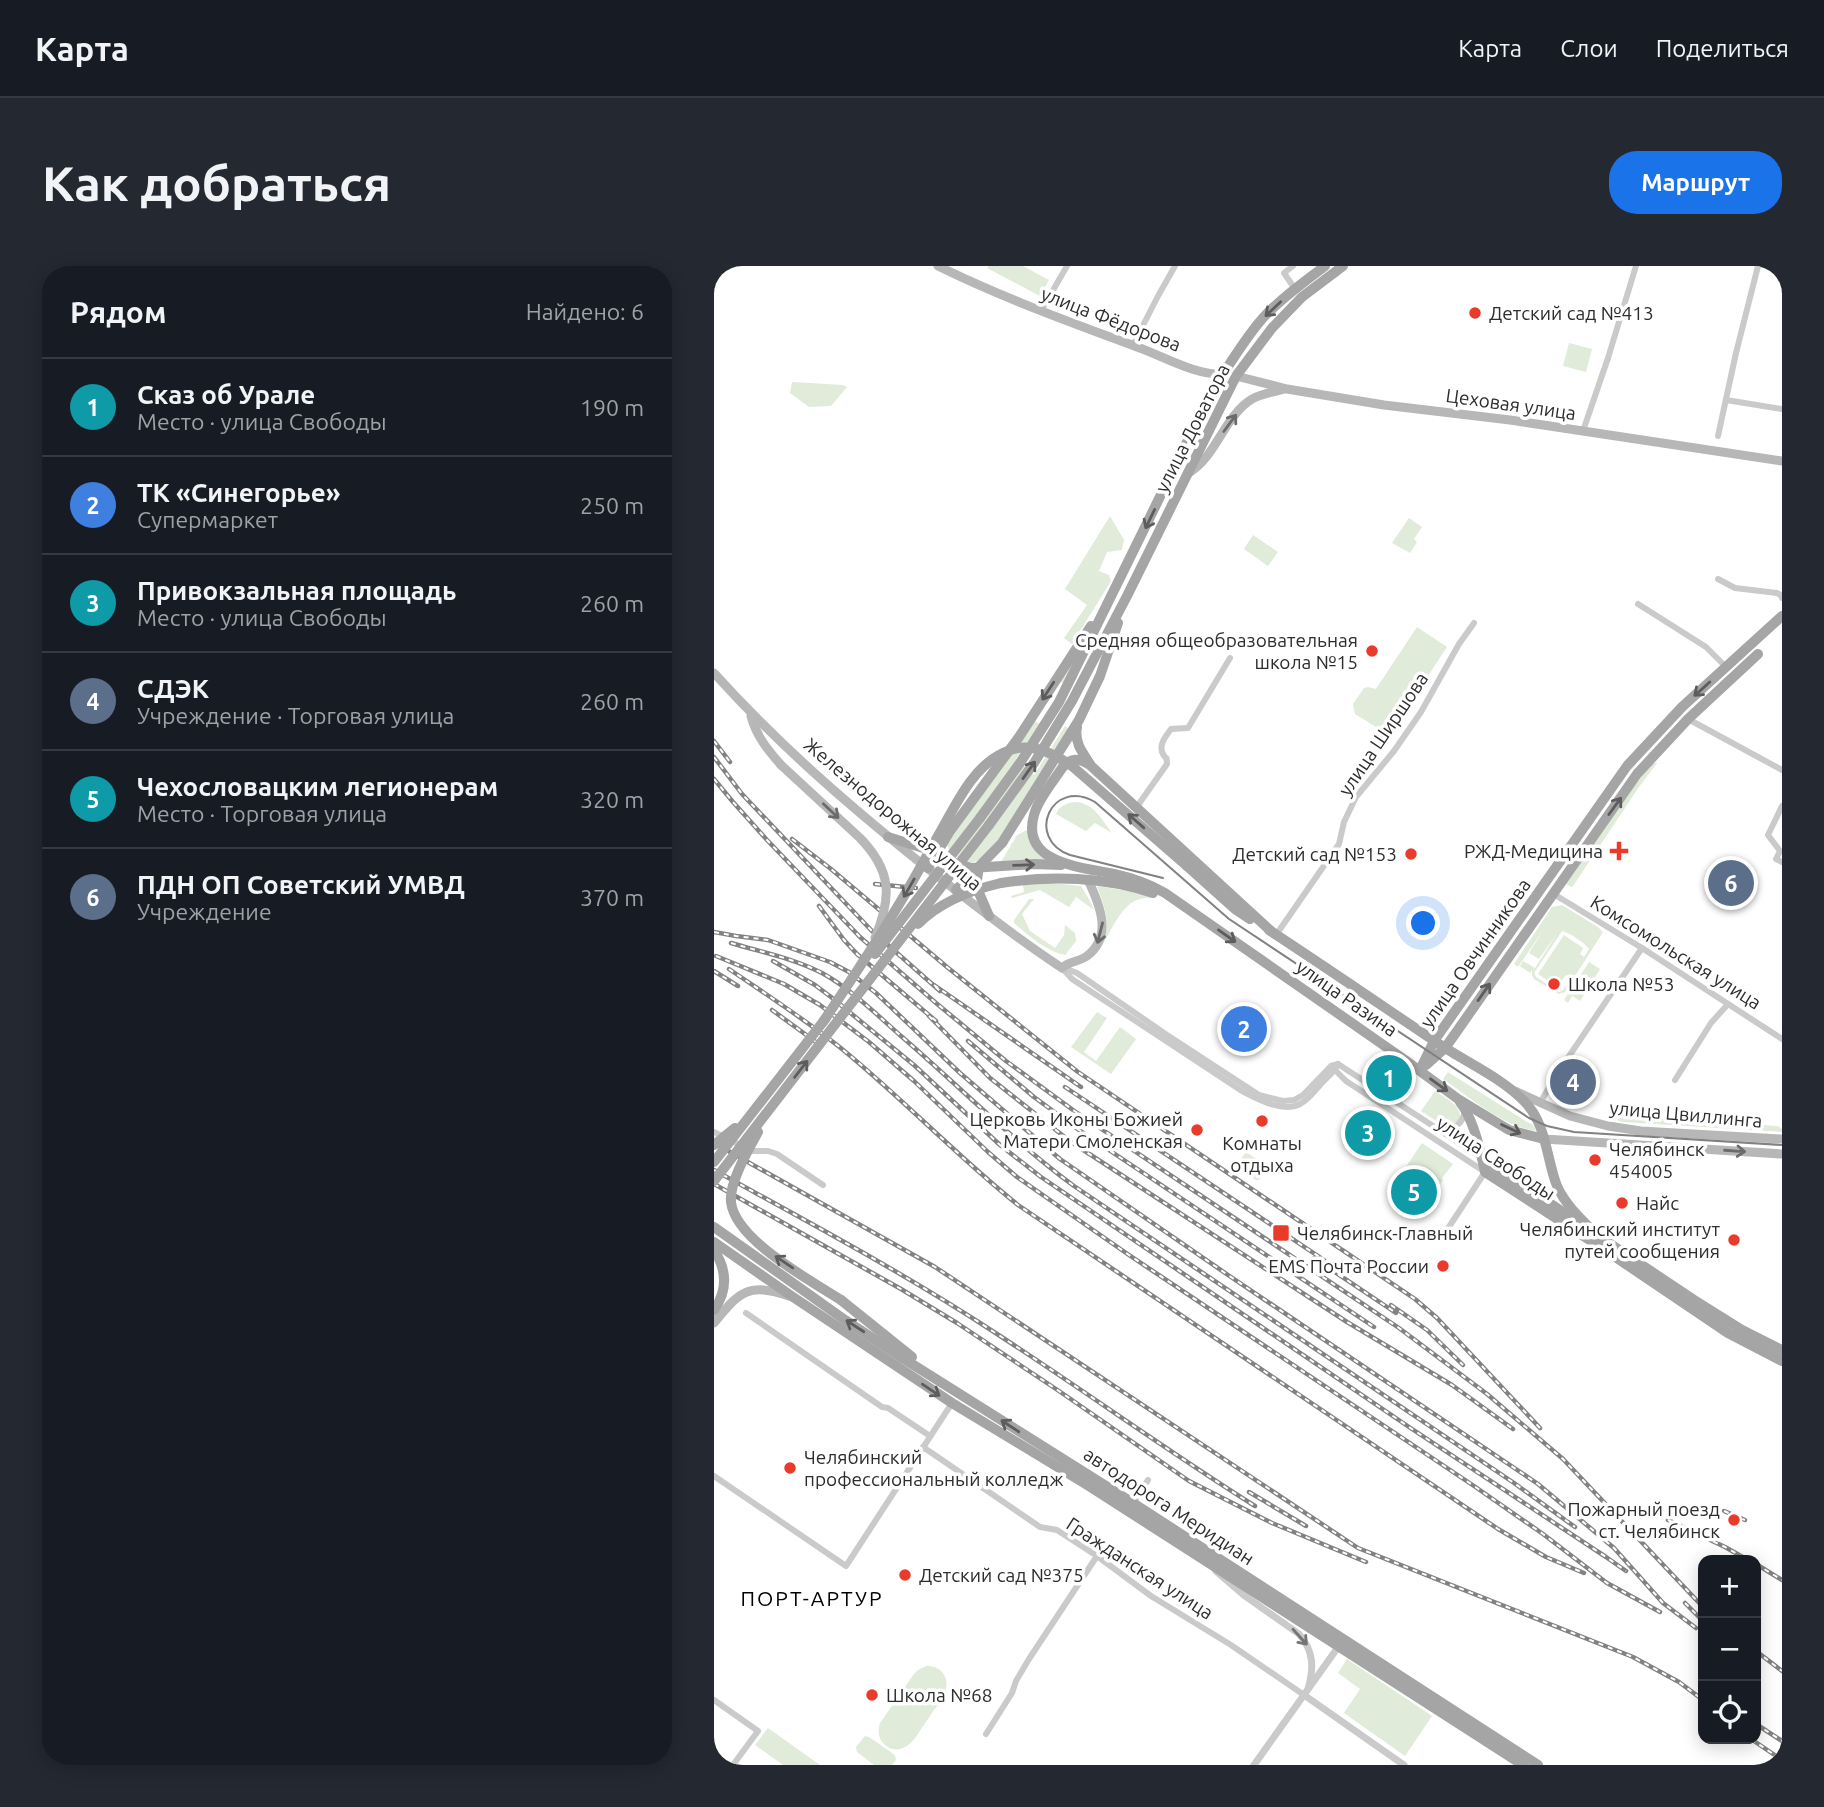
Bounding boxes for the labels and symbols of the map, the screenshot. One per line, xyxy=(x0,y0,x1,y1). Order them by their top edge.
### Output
street label: улица Фёдорова xyxy=(1038,282,1184,356)
one-way arrow xyxy=(1265,301,1282,318)
place label: Детский сад №413 xyxy=(1489,302,1654,324)
marker: Детский сад №413 xyxy=(1467,305,1483,321)
street label: улица Доватора xyxy=(1150,360,1234,496)
street label: Цеховая улица xyxy=(1445,384,1577,424)
one-way arrow xyxy=(1223,414,1237,433)
one-way arrow xyxy=(1143,508,1157,529)
place label: Средняя общеобразовательная школа №15 xyxy=(1075,629,1358,673)
marker: Средняя общеобразовательная школа №15 xyxy=(1364,643,1380,659)
street label: улица Ширшова xyxy=(1334,668,1432,800)
one-way arrow xyxy=(1041,681,1056,700)
one-way arrow xyxy=(1693,681,1711,697)
street label: Железнодорожная улица xyxy=(800,733,986,895)
one-way arrow xyxy=(1022,761,1036,780)
one-way arrow xyxy=(1607,797,1622,815)
one-way arrow xyxy=(822,803,840,819)
one-way arrow xyxy=(1127,813,1145,829)
place label: РЖД-Медицина xyxy=(1464,840,1603,862)
marker: РЖД-Медицина xyxy=(1609,841,1629,861)
place label: Детский сад №153 xyxy=(1232,843,1397,865)
marker: Детский сад №153 xyxy=(1403,846,1419,862)
pin: 6 xyxy=(1708,857,1754,909)
one-way arrow xyxy=(1012,858,1035,871)
street label: улица Овчинникова xyxy=(1415,874,1535,1032)
one-way arrow xyxy=(901,877,915,897)
street label: Комсомольская улица xyxy=(1587,890,1765,1014)
your location xyxy=(1406,906,1440,940)
one-way arrow xyxy=(1093,921,1106,943)
one-way arrow xyxy=(1217,929,1236,943)
street label: улица Разина xyxy=(1292,955,1402,1041)
place label: Школа №53 xyxy=(1568,973,1675,995)
marker: Школа №53 xyxy=(1546,976,1562,992)
one-way arrow xyxy=(1477,983,1491,1002)
pin: 2 xyxy=(1221,1003,1267,1055)
pin: 1 xyxy=(1366,1052,1412,1104)
pin: 4 xyxy=(1550,1056,1596,1108)
one-way arrow xyxy=(793,1060,808,1079)
one-way arrow xyxy=(1429,1077,1448,1092)
street label: улица Цвиллинга xyxy=(1609,1096,1763,1132)
pin: 3 xyxy=(1345,1107,1391,1159)
place label: Церковь Иконы Божией Матери Смоленская xyxy=(969,1108,1183,1152)
street label: улица Свободы xyxy=(1433,1111,1559,1205)
marker: Комнаты отдыха xyxy=(1254,1113,1270,1129)
marker: Церковь Иконы Божией Матери Смоленская xyxy=(1189,1122,1205,1138)
one-way arrow xyxy=(1500,1123,1521,1136)
place label: Комнаты отдыха xyxy=(1222,1132,1302,1176)
place label: Челябинск 454005 xyxy=(1609,1138,1705,1182)
one-way arrow xyxy=(1723,1144,1746,1157)
marker: Челябинск 454005 xyxy=(1587,1152,1603,1168)
pin: 5 xyxy=(1391,1166,1437,1218)
place label: Найс xyxy=(1636,1192,1679,1214)
marker: Найс xyxy=(1614,1195,1630,1211)
place label: Челябинский институт путей сообщения xyxy=(1520,1218,1721,1262)
place label: Челябинск-Главный xyxy=(1297,1222,1473,1244)
marker: Челябинск-Главный xyxy=(1271,1223,1291,1243)
marker: Челябинский институт путей сообщения xyxy=(1726,1232,1742,1248)
one-way arrow xyxy=(775,1255,794,1270)
place label: EMS Почта России xyxy=(1268,1255,1429,1277)
marker: EMS Почта России xyxy=(1435,1258,1451,1274)
one-way arrow xyxy=(846,1319,866,1333)
one-way arrow xyxy=(921,1383,940,1397)
one-way arrow xyxy=(1001,1418,1021,1432)
street label: автодорога Меридиан xyxy=(1080,1443,1258,1569)
place label: Челябинский профессиональный колледж xyxy=(804,1446,1064,1490)
marker: Челябинский профессиональный колледж xyxy=(782,1460,798,1476)
place label: Пожарный поезд ст. Челябинск xyxy=(1567,1498,1720,1542)
street label: Гражданская улица xyxy=(1063,1512,1217,1624)
marker: Пожарный поезд ст. Челябинск xyxy=(1726,1512,1742,1528)
place label: Детский сад №375 xyxy=(919,1564,1084,1586)
marker: Детский сад №375 xyxy=(897,1567,913,1583)
district label: ПОРТ-АРТУР xyxy=(741,1586,883,1610)
one-way arrow xyxy=(1292,1628,1308,1646)
place label: Школа №68 xyxy=(886,1684,993,1706)
marker: Школа №68 xyxy=(864,1687,880,1703)

